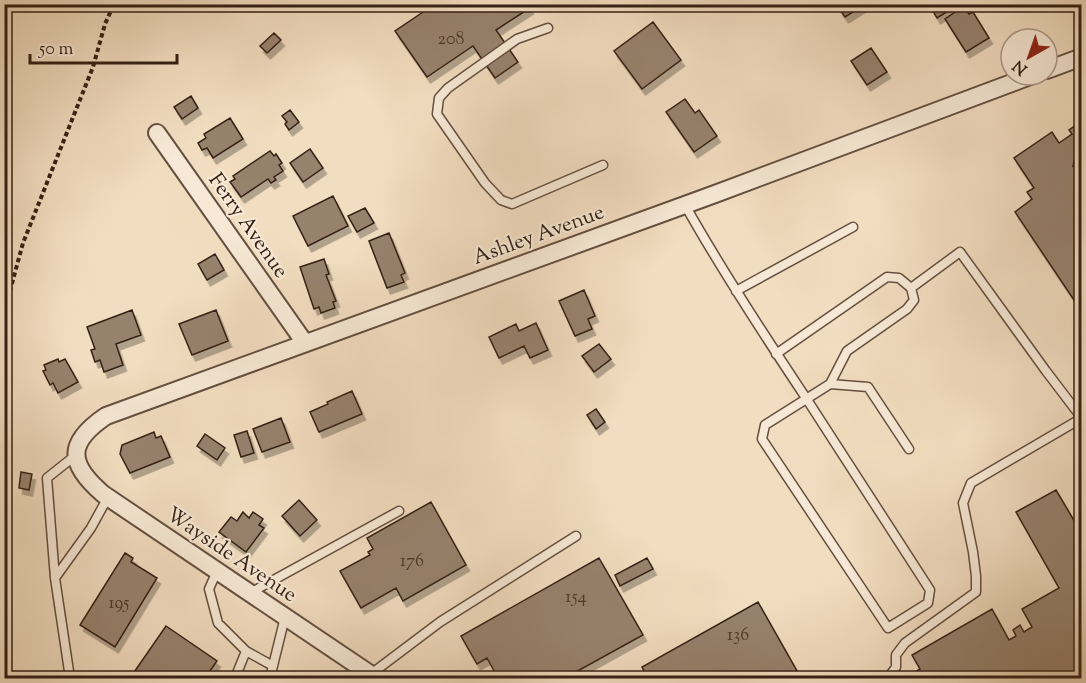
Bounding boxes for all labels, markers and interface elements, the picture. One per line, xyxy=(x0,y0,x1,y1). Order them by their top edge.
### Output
scale bar xyxy=(30,27,177,65)
house number: 208 xyxy=(438,27,464,53)
north arrow xyxy=(999,27,1059,87)
text: 50 m xyxy=(38,37,74,63)
text: N xyxy=(1009,54,1033,79)
street label: Ferry Avenue xyxy=(200,168,295,285)
street label: Ashley Avenue xyxy=(469,198,609,274)
street label: Wayside Avenue xyxy=(159,501,302,611)
house number: 176 xyxy=(400,549,424,575)
house number: 154 xyxy=(565,585,587,611)
house number: 195 xyxy=(108,591,130,617)
house number: 136 xyxy=(727,623,749,649)

